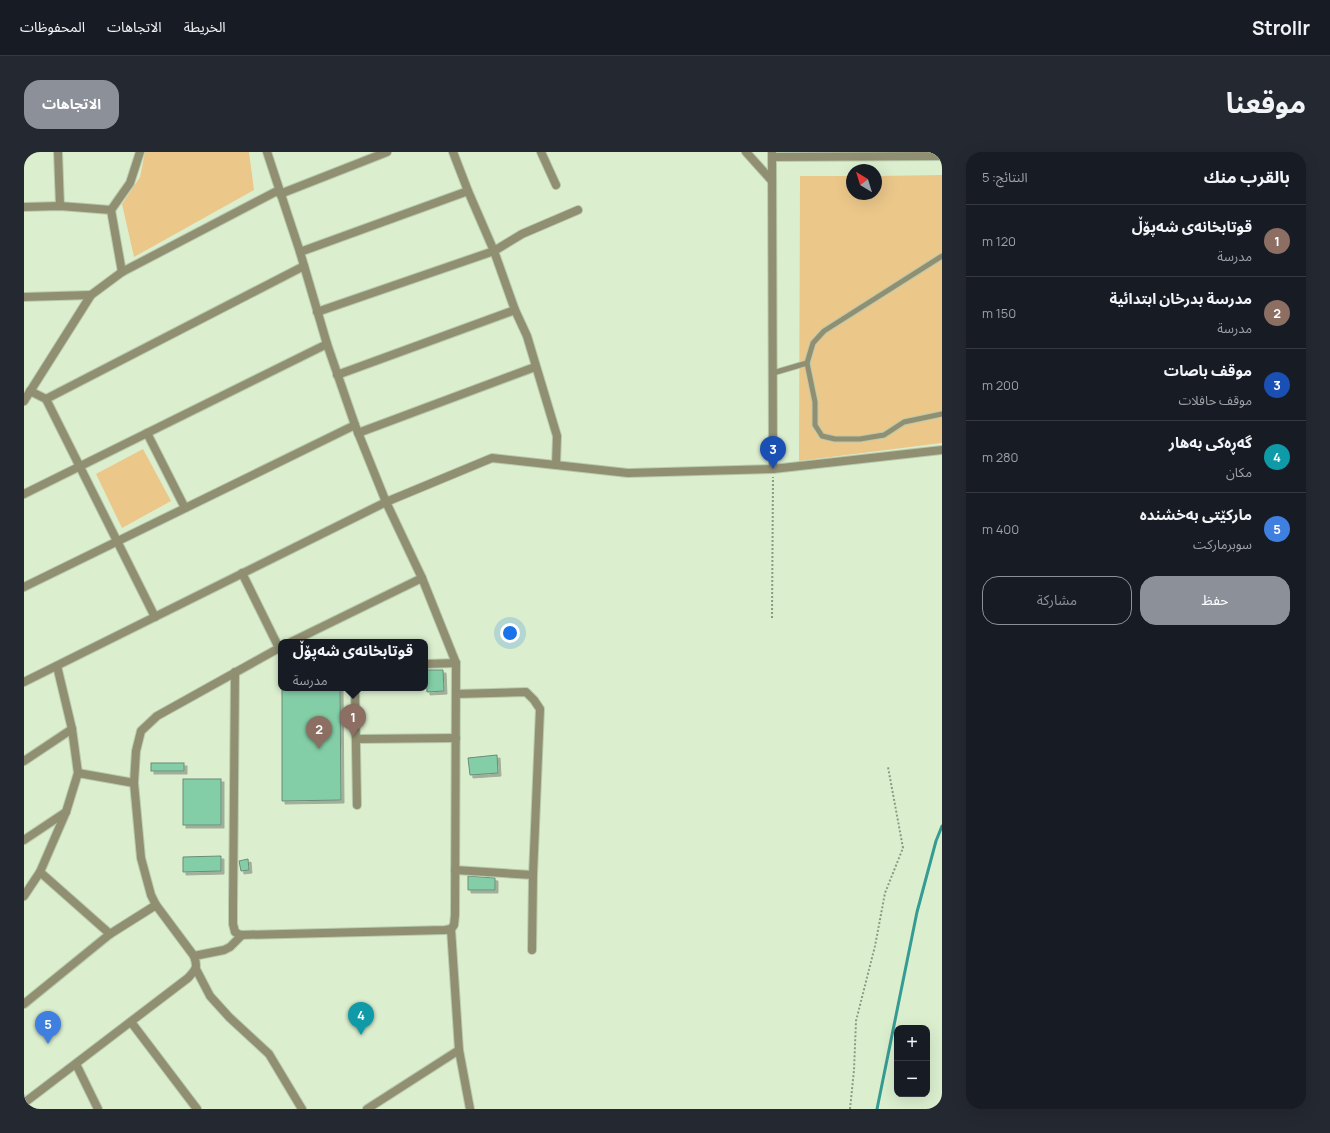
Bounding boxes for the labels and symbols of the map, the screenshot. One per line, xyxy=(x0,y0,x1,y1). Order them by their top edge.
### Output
north arrow xyxy=(846,164,882,200)
pin: 3 xyxy=(760,436,786,469)
your location xyxy=(500,623,520,643)
pin: 1 xyxy=(340,704,366,737)
pin: 2 xyxy=(306,716,332,749)
pin: 4 xyxy=(348,1002,374,1035)
pin: 5 xyxy=(35,1011,61,1044)

